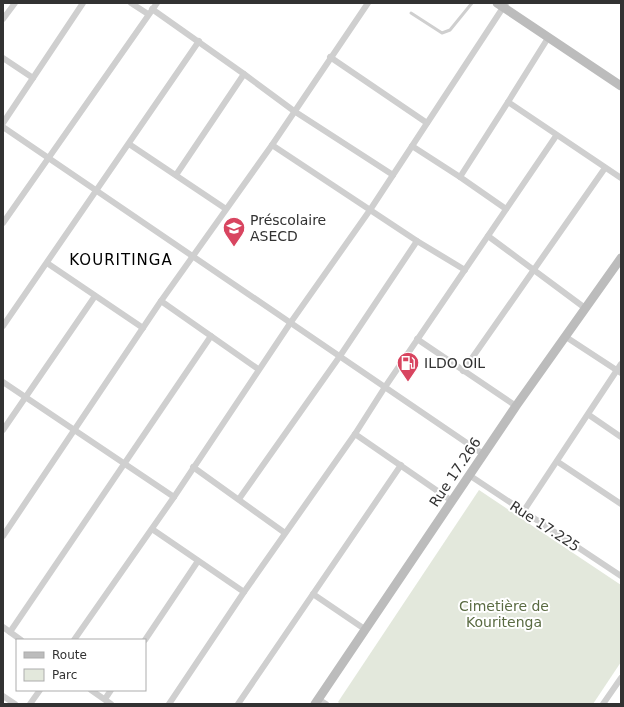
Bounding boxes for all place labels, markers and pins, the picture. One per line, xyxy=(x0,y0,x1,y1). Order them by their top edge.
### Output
place label: Préscolaire ASECD xyxy=(250,212,326,244)
school or university icon: Préscolaire ASECD xyxy=(221,215,247,248)
fuel station icon: ILDO OIL xyxy=(395,350,421,383)
place label: ILDO OIL xyxy=(424,355,485,371)

